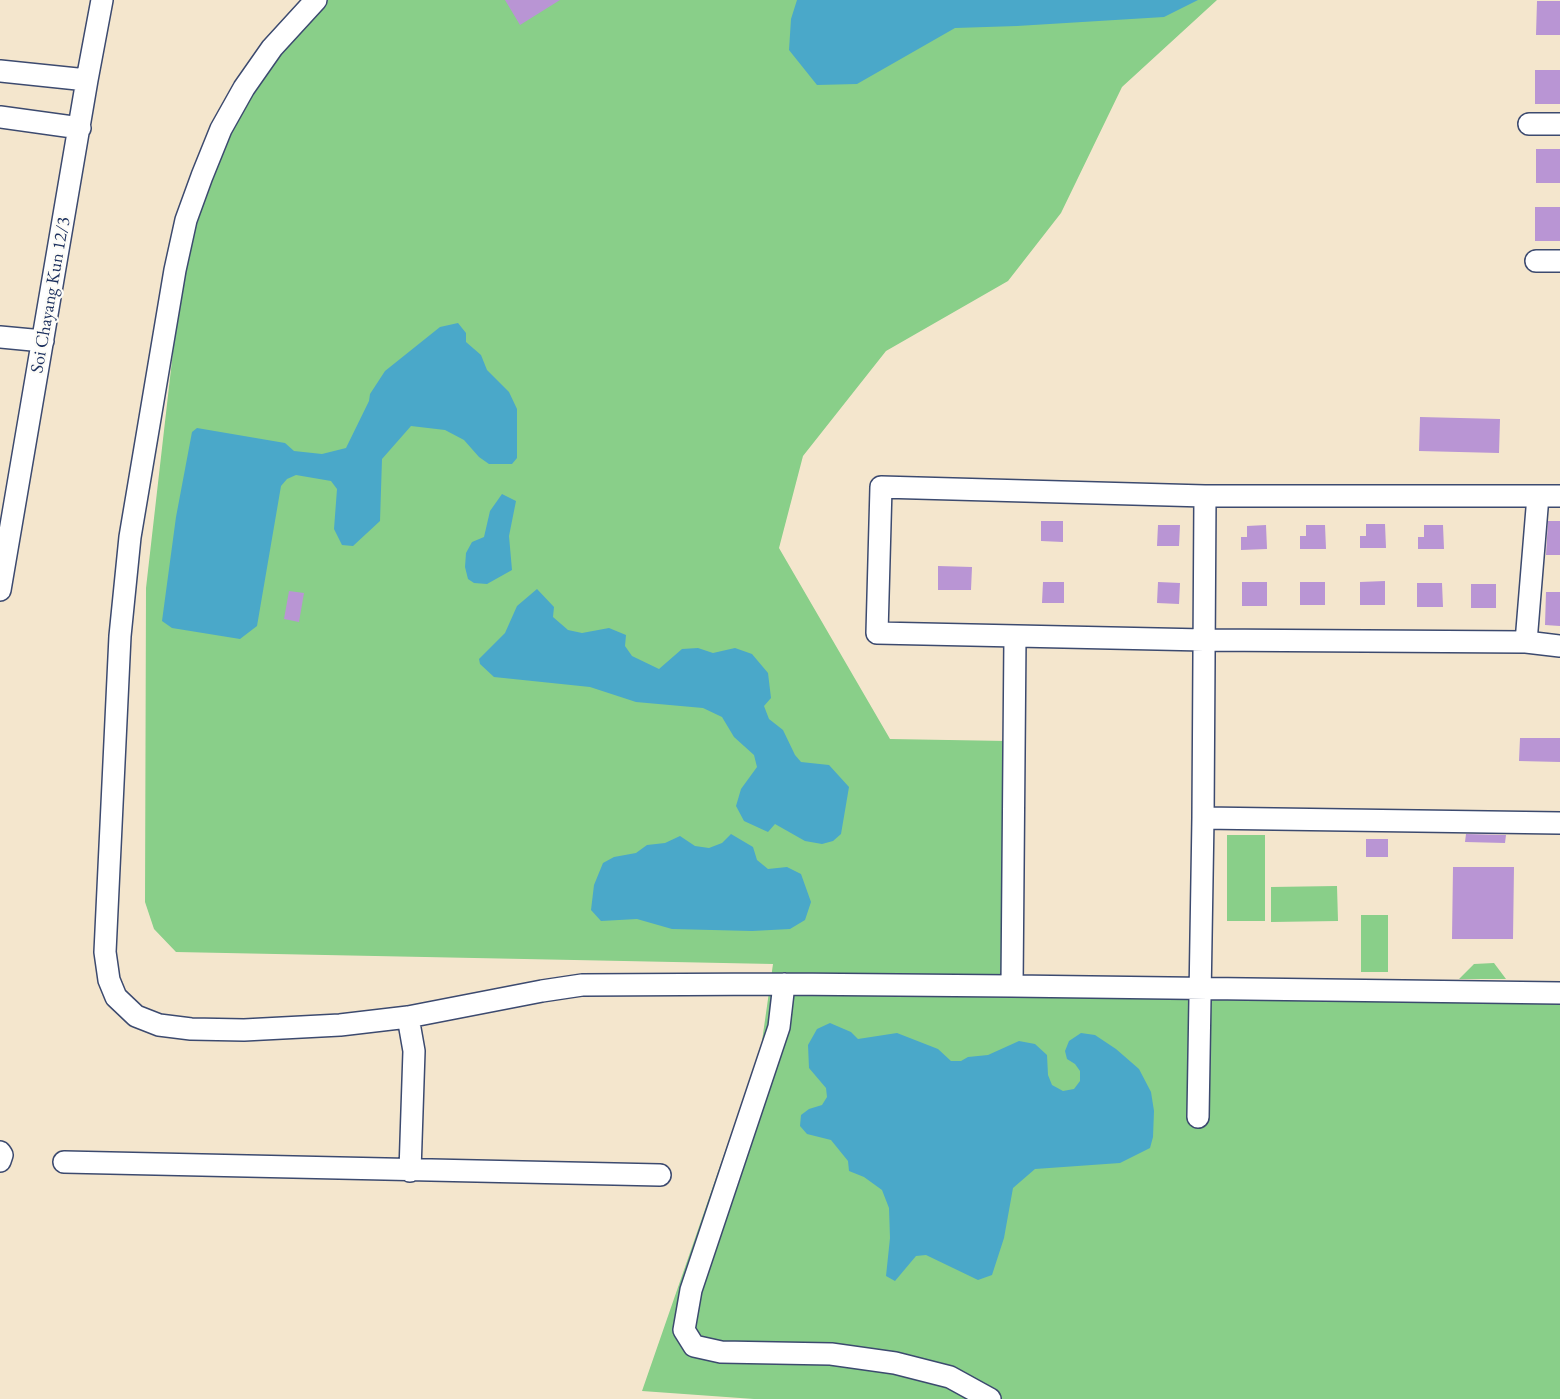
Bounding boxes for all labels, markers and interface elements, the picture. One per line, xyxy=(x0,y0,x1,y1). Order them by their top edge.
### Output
street label: Soi Chayang Kun 12/3 xyxy=(27,215,75,375)

